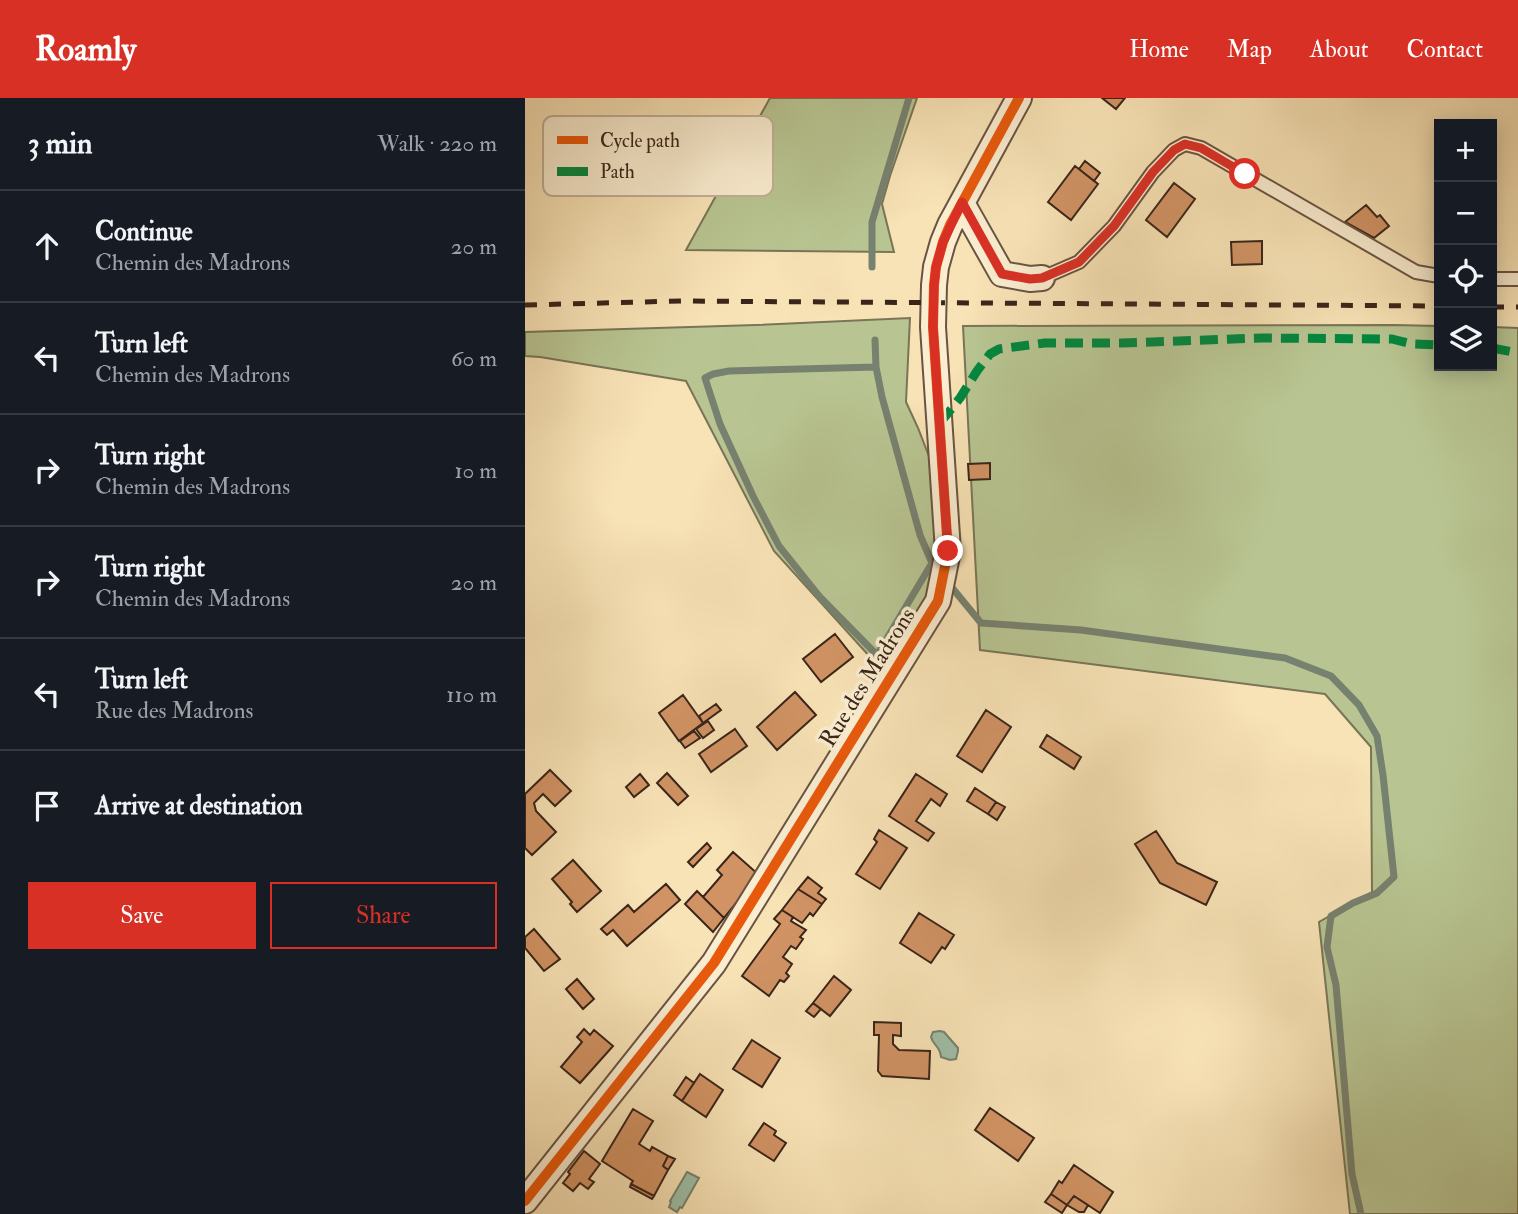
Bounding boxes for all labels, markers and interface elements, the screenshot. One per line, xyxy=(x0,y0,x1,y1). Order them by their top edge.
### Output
text: Roamly xyxy=(35,29,136,70)
text: Home xyxy=(1129,34,1189,65)
text: Map xyxy=(1227,34,1272,65)
text: About xyxy=(1310,34,1369,65)
text: Contact xyxy=(1407,34,1483,65)
legend xyxy=(543,116,773,196)
map controls xyxy=(1434,119,1497,371)
button: + xyxy=(1434,119,1497,182)
text: 3 min xyxy=(28,125,93,162)
text: Walk · 220 m xyxy=(377,129,497,158)
text: Cycle path xyxy=(600,129,680,154)
route start xyxy=(1229,158,1260,189)
text: Path xyxy=(600,160,635,184)
button: − xyxy=(1434,182,1497,245)
text: Continue xyxy=(95,216,193,248)
icon: ahead xyxy=(28,227,66,265)
text: 20 m xyxy=(451,232,497,261)
button: locate xyxy=(1434,245,1497,308)
text: Chemin des Madrons xyxy=(95,248,290,277)
button: layers xyxy=(1434,308,1497,371)
text: Turn left xyxy=(95,328,188,360)
icon: left xyxy=(28,339,66,377)
text: 60 m xyxy=(451,344,497,373)
text: Chemin des Madrons xyxy=(95,360,290,389)
text: Turn right xyxy=(95,440,205,472)
icon: right xyxy=(28,451,66,489)
text: 10 m xyxy=(454,456,497,485)
text: Chemin des Madrons xyxy=(95,472,290,501)
route end xyxy=(932,535,963,566)
text: Turn right xyxy=(95,552,205,584)
icon: right xyxy=(28,563,66,601)
text: 20 m xyxy=(451,568,497,597)
text: Chemin des Madrons xyxy=(95,584,290,613)
street label: Rue des Madrons xyxy=(813,602,922,752)
text: Turn left xyxy=(95,664,188,696)
icon: left xyxy=(28,675,66,713)
text: 110 m xyxy=(446,680,497,709)
text: Rue des Madrons xyxy=(95,696,253,725)
icon: arrive xyxy=(28,787,66,825)
text: Arrive at destination xyxy=(95,790,303,822)
button: Save xyxy=(28,882,256,949)
button: Share xyxy=(270,882,497,949)

